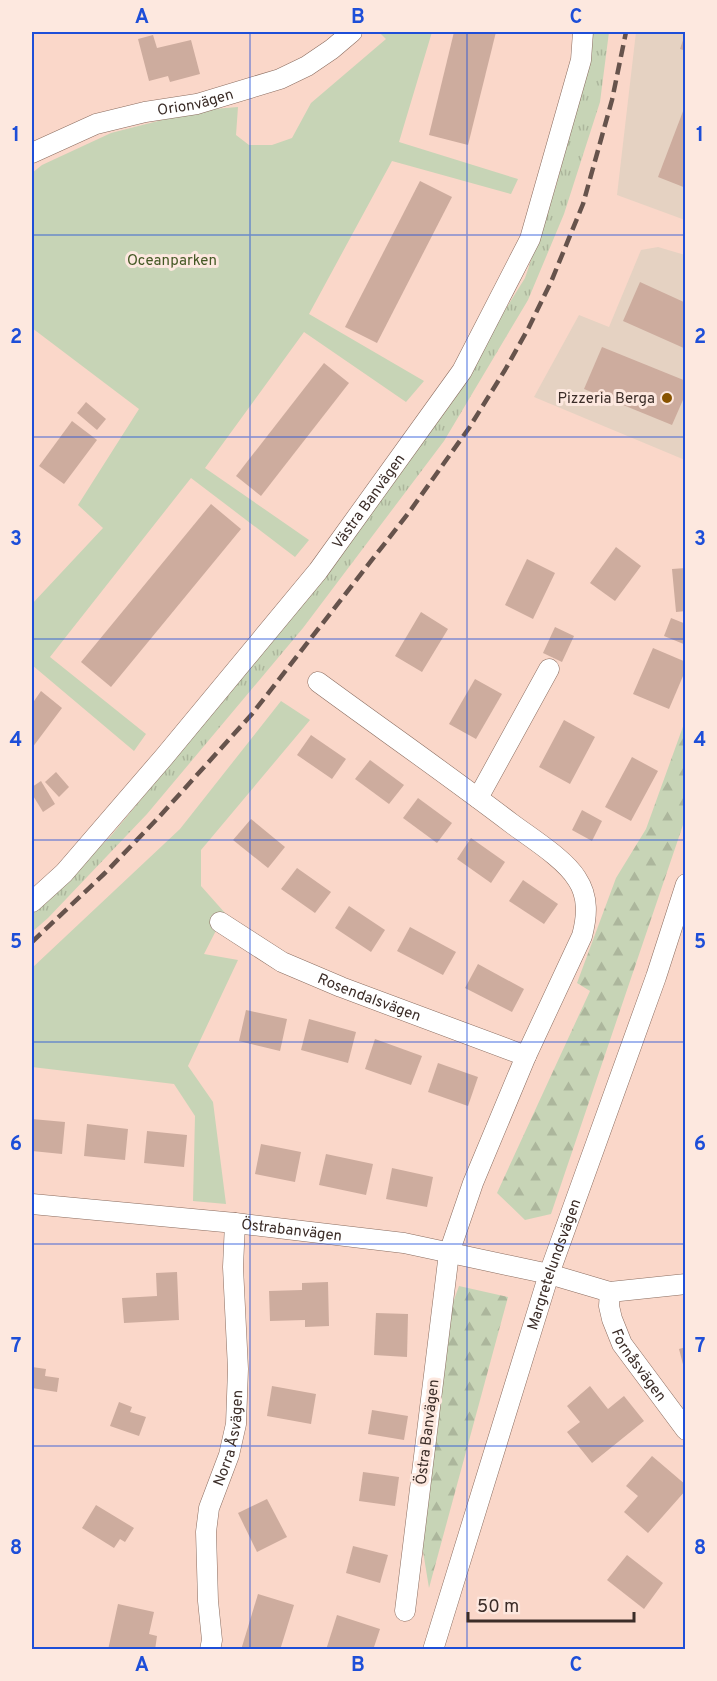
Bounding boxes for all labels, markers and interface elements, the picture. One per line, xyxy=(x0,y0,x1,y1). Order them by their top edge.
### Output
text: A xyxy=(135,5,149,31)
text: B xyxy=(351,5,365,31)
text: C xyxy=(570,5,582,31)
street label: Orionvägen xyxy=(156,86,236,121)
text: 1 xyxy=(12,123,20,149)
text: 1 xyxy=(696,123,704,149)
park label: Oceanparken xyxy=(127,252,217,271)
text: 2 xyxy=(10,325,22,351)
text: 2 xyxy=(694,325,706,351)
place label: Pizzeria Berga xyxy=(557,390,655,409)
marker: Pizzeria Berga xyxy=(660,391,674,405)
street label: Västra Banvägen xyxy=(329,451,410,553)
text: 3 xyxy=(10,527,22,553)
text: 3 xyxy=(694,527,706,553)
text: 4 xyxy=(10,728,22,754)
text: 4 xyxy=(694,728,706,754)
text: 5 xyxy=(10,930,22,956)
text: 5 xyxy=(694,930,706,956)
street label: Rosendalsvägen xyxy=(314,970,423,1027)
text: 6 xyxy=(10,1132,22,1158)
text: 6 xyxy=(694,1132,706,1158)
street label: Margretelundsvägen xyxy=(524,1197,586,1333)
street label: Östrabanvägen xyxy=(240,1215,343,1247)
street label: Fornåsvägen xyxy=(606,1326,670,1406)
text: 7 xyxy=(11,1334,21,1360)
text: 7 xyxy=(695,1334,705,1360)
street label: Östra Banvägen xyxy=(412,1378,444,1486)
street label: Norra Åsvägen xyxy=(210,1390,248,1489)
text: 8 xyxy=(10,1536,22,1562)
text: 8 xyxy=(694,1536,706,1562)
scale bar xyxy=(468,1585,634,1623)
text: 50 m xyxy=(477,1596,519,1619)
text: A xyxy=(135,1653,149,1679)
text: B xyxy=(351,1653,365,1679)
text: C xyxy=(570,1653,582,1679)

